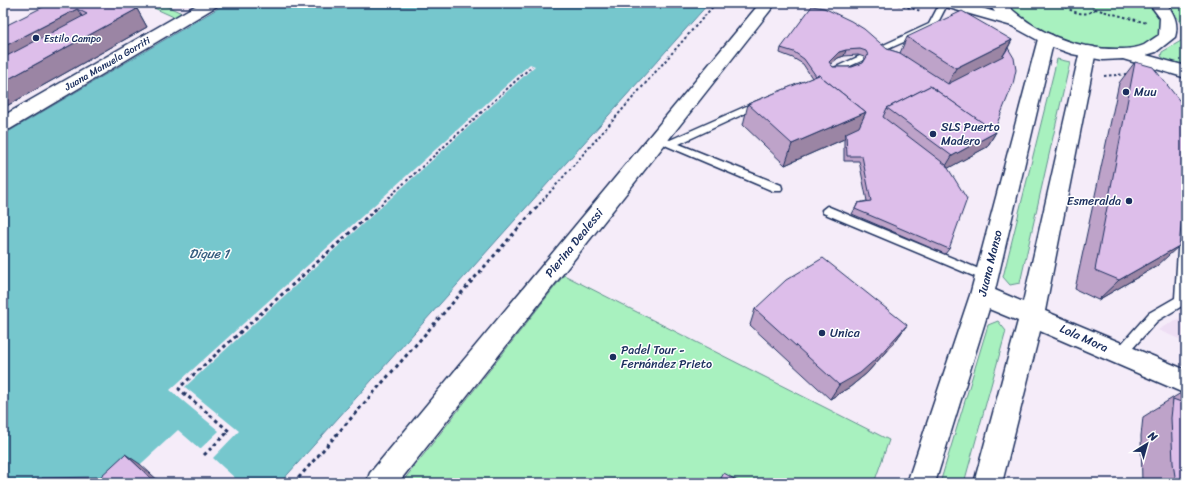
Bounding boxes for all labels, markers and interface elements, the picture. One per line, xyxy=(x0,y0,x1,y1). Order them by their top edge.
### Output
place label: Estilo Campo xyxy=(44,30,101,48)
street label: Juana Manuela Gorriti xyxy=(60,31,155,96)
marker: Estilo Campo xyxy=(31,33,41,43)
place label: Muu xyxy=(1134,81,1157,103)
marker: Muu xyxy=(1121,87,1131,97)
place label: SLS Puerto Madero xyxy=(941,116,1000,152)
marker: SLS Puerto Madero xyxy=(928,129,938,139)
place label: Esmeralda xyxy=(1067,190,1121,212)
marker: Esmeralda xyxy=(1124,196,1134,206)
street label: Pierina Dealessi xyxy=(539,203,609,283)
street label: Juana Manso xyxy=(971,228,1009,299)
water label: Dique 1 xyxy=(189,242,231,265)
street label: Lola Mora xyxy=(1056,318,1112,358)
place label: Unica xyxy=(830,322,861,344)
marker: Unica xyxy=(817,328,827,338)
place label: Padel Tour - Fernández Prieto xyxy=(621,339,712,375)
marker: Padel Tour - Fernández Prieto xyxy=(608,352,618,362)
north arrow xyxy=(1127,424,1167,464)
text: N xyxy=(1143,426,1162,447)

